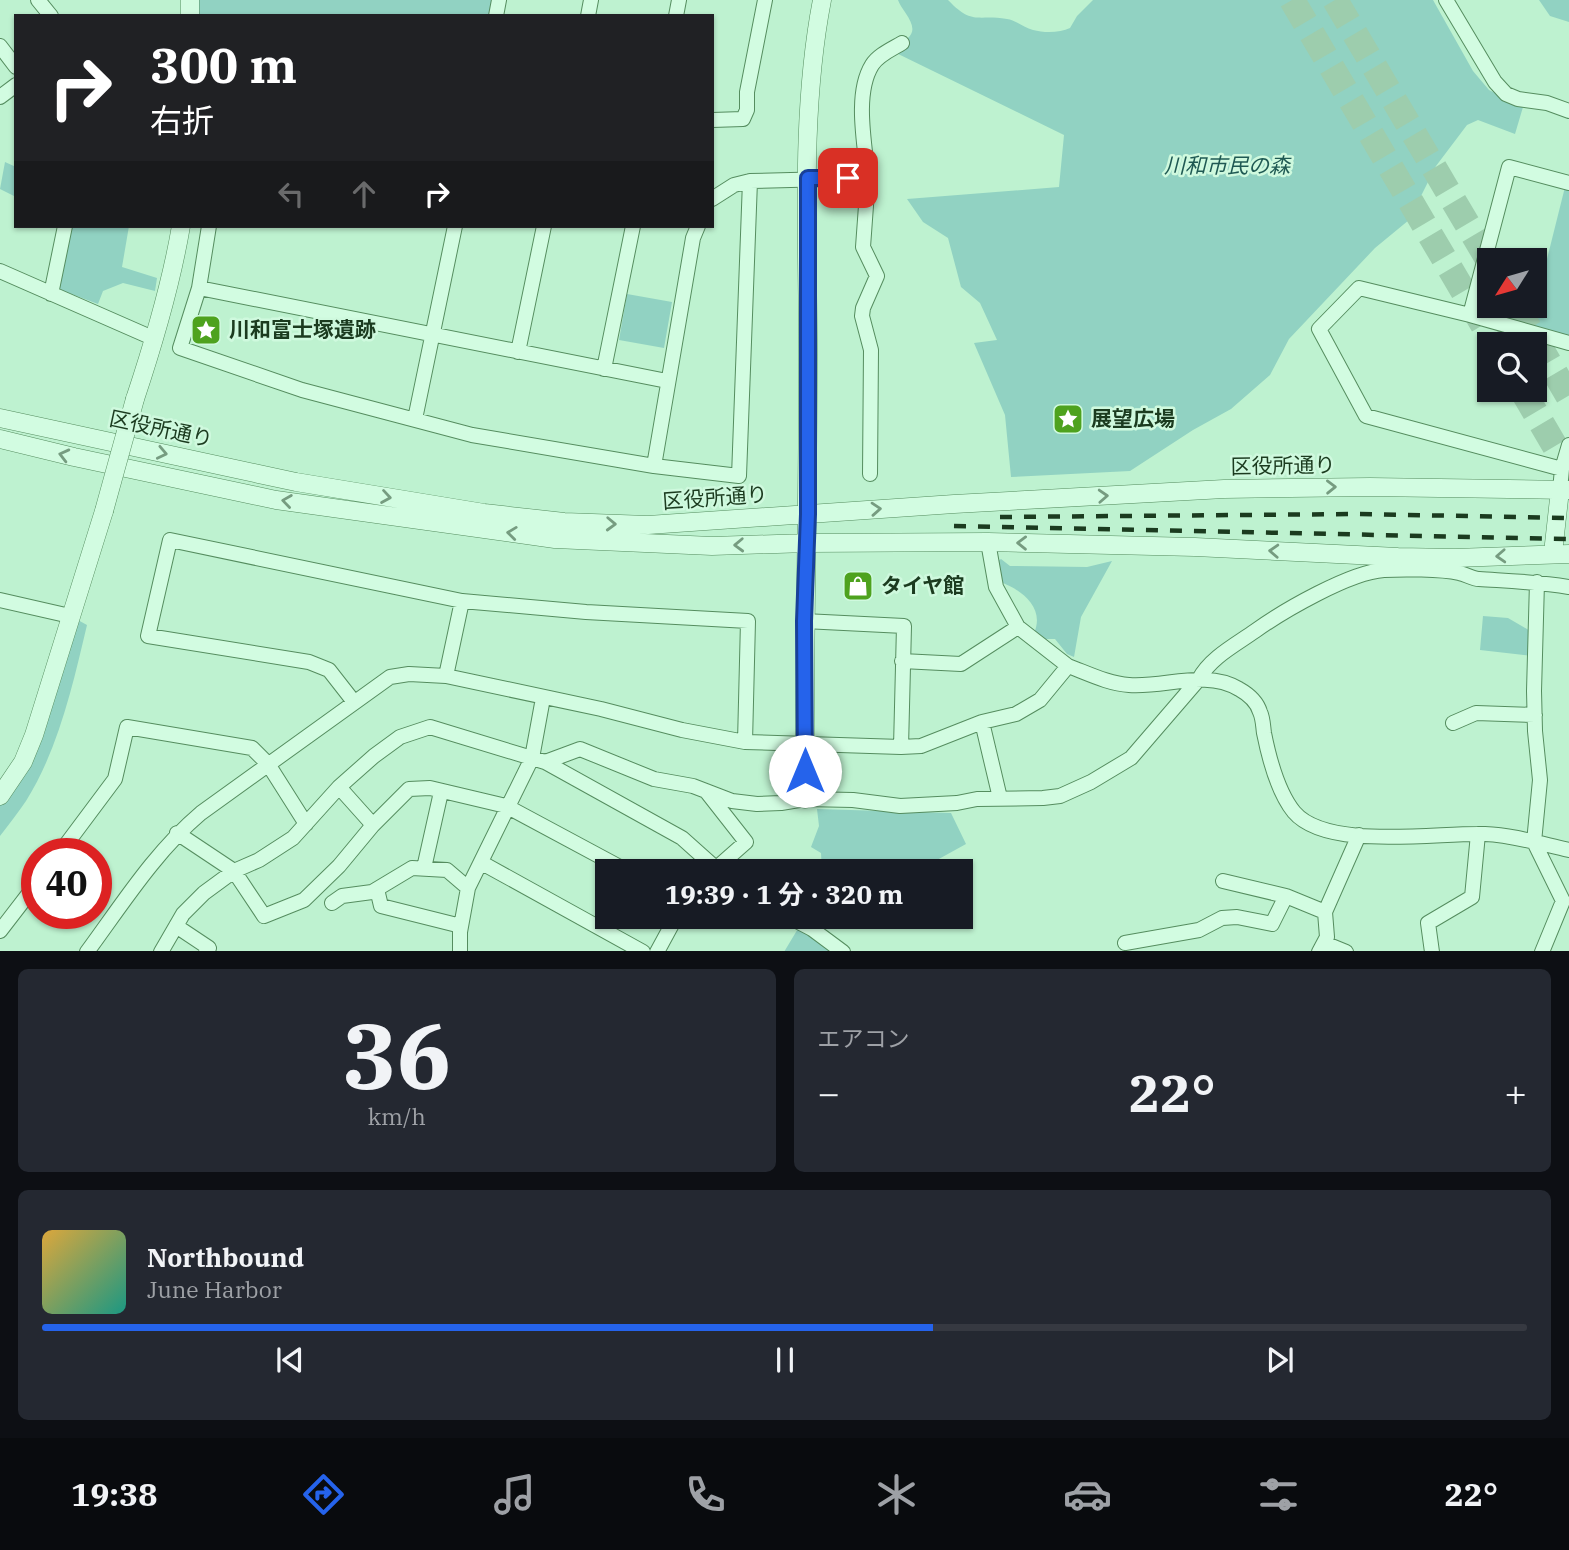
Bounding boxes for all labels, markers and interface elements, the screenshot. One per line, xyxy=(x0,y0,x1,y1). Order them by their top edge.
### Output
text: 300 m xyxy=(150,33,297,96)
icon: right xyxy=(35,42,126,133)
text: 右折 xyxy=(150,99,214,141)
pin xyxy=(818,148,878,208)
park label: 川和市民の森 xyxy=(1164,151,1292,179)
icon: arrive xyxy=(829,159,867,197)
icon: left xyxy=(272,175,310,213)
icon: ahead xyxy=(345,175,383,213)
icon: right xyxy=(418,175,456,213)
north arrow xyxy=(1477,248,1547,318)
map controls xyxy=(1477,248,1547,402)
place icon: 川和富士塚遺跡 xyxy=(189,313,223,347)
place label: 川和富士塚遺跡 xyxy=(229,315,376,343)
button: search xyxy=(1477,332,1547,402)
place icon: 展望広場 xyxy=(1051,402,1085,436)
street label: 区役所通り xyxy=(107,403,215,453)
place label: 展望広場 xyxy=(1091,404,1175,432)
one-way arrow xyxy=(156,445,168,459)
one-way arrow xyxy=(58,449,70,463)
street label: 区役所通り xyxy=(1230,450,1336,480)
street label: 区役所通り xyxy=(662,479,768,515)
one-way arrow xyxy=(1325,480,1336,495)
one-way arrow xyxy=(1098,488,1109,503)
one-way arrow xyxy=(380,489,392,504)
one-way arrow xyxy=(281,494,293,509)
one-way arrow xyxy=(871,502,882,517)
one-way arrow xyxy=(606,516,617,531)
one-way arrow xyxy=(506,526,518,541)
one-way arrow xyxy=(1016,535,1026,551)
one-way arrow xyxy=(733,538,744,553)
one-way arrow xyxy=(1268,543,1279,558)
one-way arrow xyxy=(1495,548,1506,563)
shop icon: タイヤ館 xyxy=(841,569,875,603)
place label: タイヤ館 xyxy=(881,571,964,599)
position arrow xyxy=(768,734,842,808)
speed limit sign: 40 xyxy=(21,838,112,929)
text: 19:39 · 1 分 · 320 m xyxy=(665,877,903,911)
text: 36 xyxy=(342,996,451,1114)
text: エアコン xyxy=(818,1023,910,1053)
text: 22° xyxy=(1129,1059,1216,1126)
text: − xyxy=(818,1068,840,1117)
text: + xyxy=(1504,1068,1527,1117)
text: km/h xyxy=(368,1101,426,1131)
text: Northbound xyxy=(147,1240,304,1274)
text: June Harbor xyxy=(147,1274,282,1304)
icon: previous xyxy=(271,1341,309,1379)
icon: pause xyxy=(766,1341,804,1379)
icon: next xyxy=(1261,1341,1299,1379)
icon: directions xyxy=(299,1470,348,1519)
icon: music xyxy=(490,1470,539,1519)
icon: phone xyxy=(681,1470,730,1519)
icon: climate xyxy=(872,1470,921,1519)
icon: car xyxy=(1063,1470,1112,1519)
icon: filters xyxy=(1254,1470,1303,1519)
text: 19:38 xyxy=(71,1473,157,1515)
text: 22° xyxy=(1445,1473,1498,1515)

